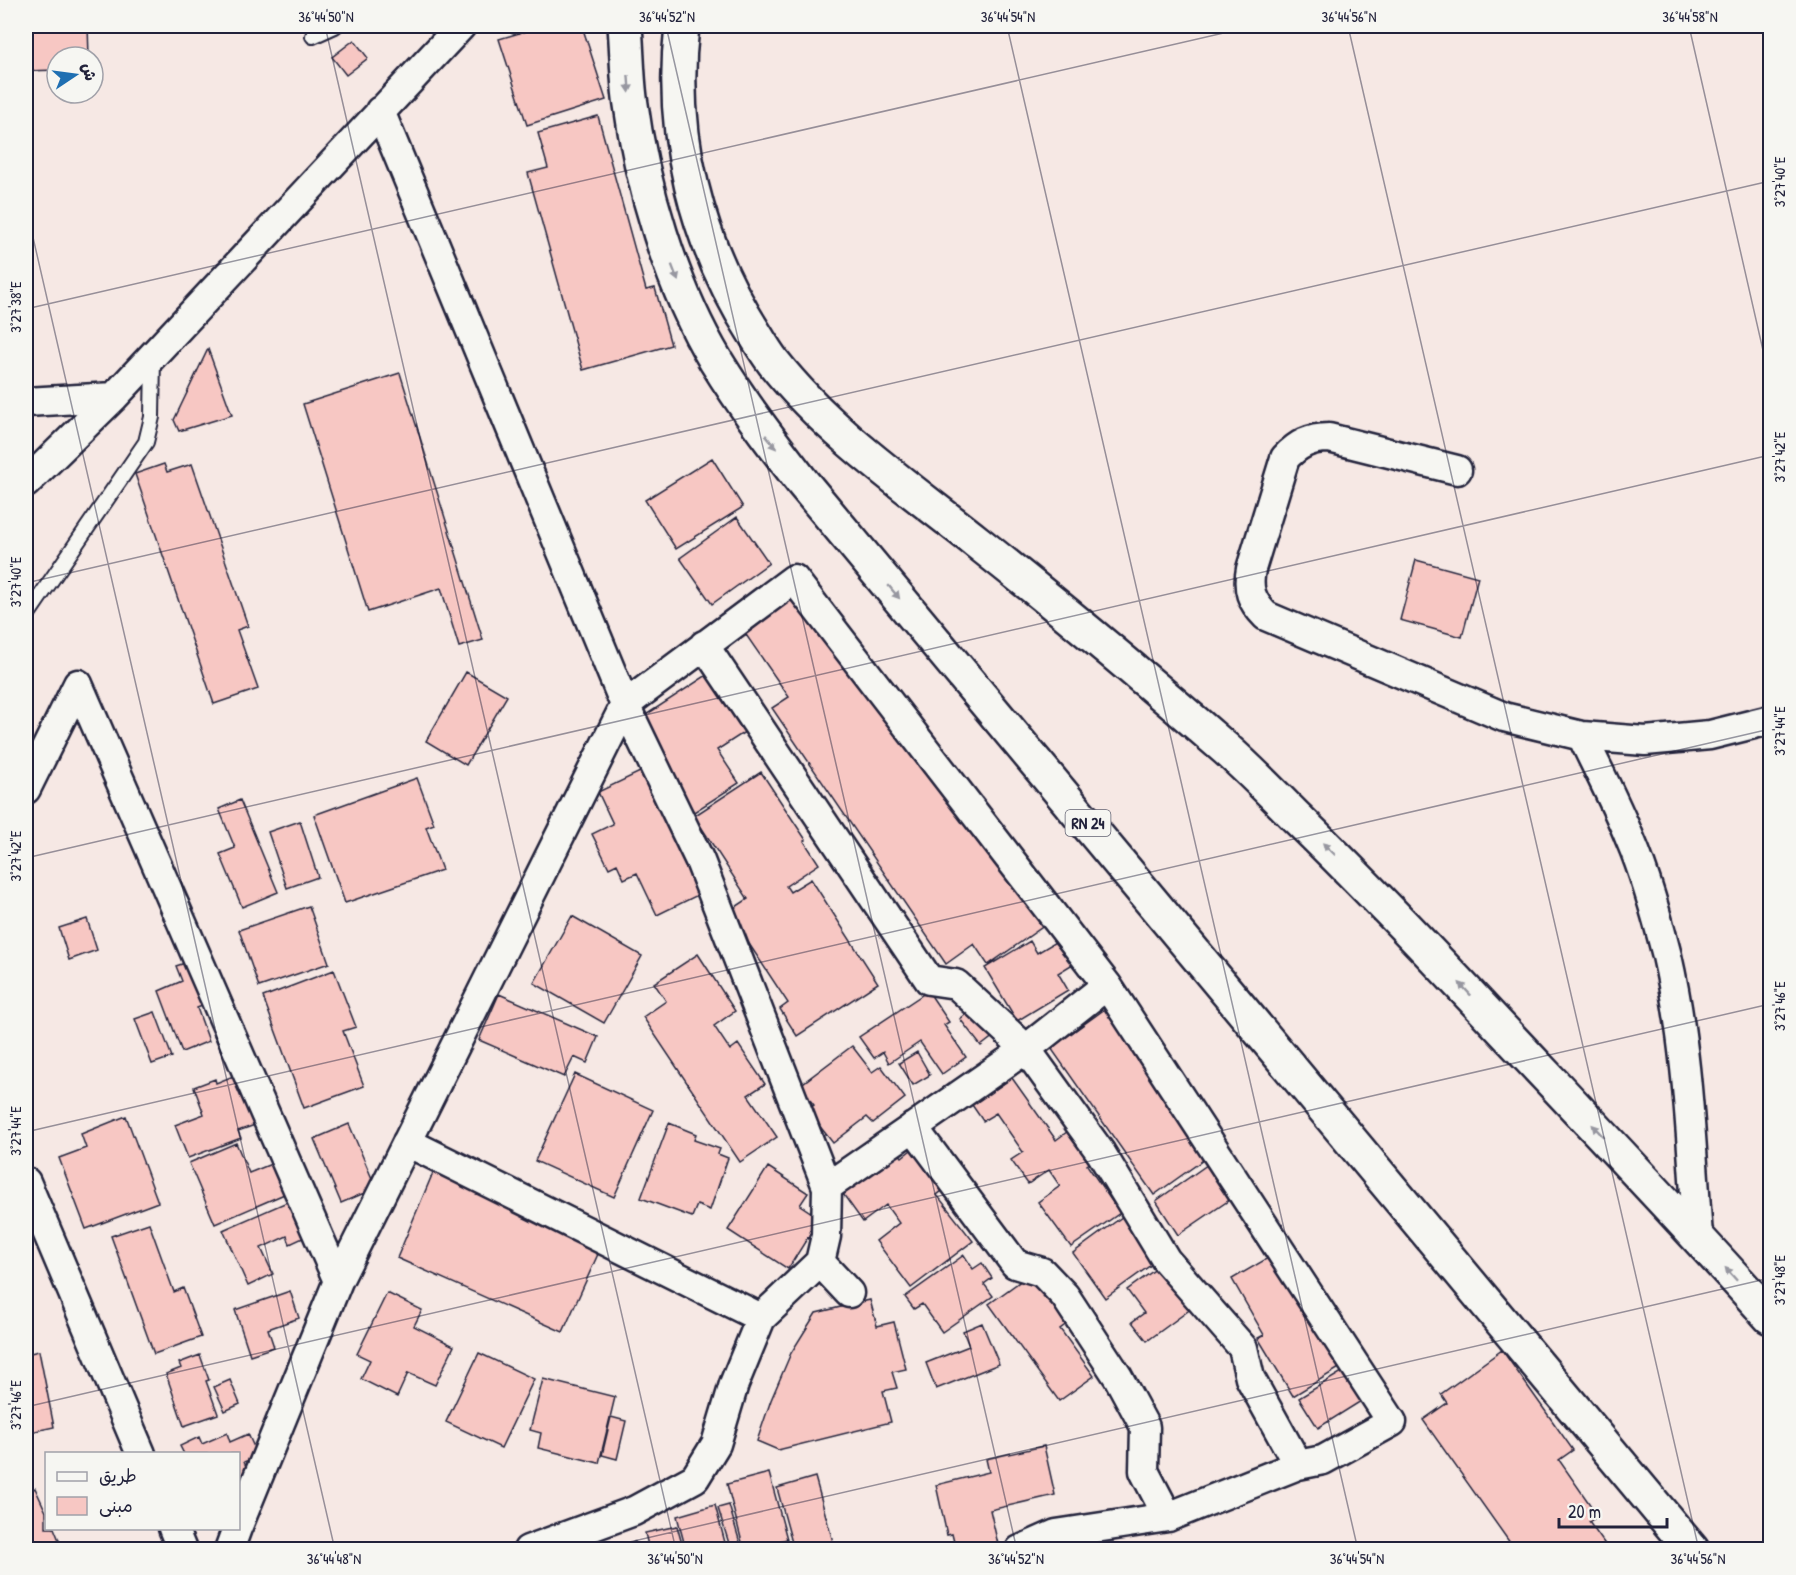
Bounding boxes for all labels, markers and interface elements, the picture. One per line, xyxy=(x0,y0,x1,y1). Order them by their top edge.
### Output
text: 36°44'50"N xyxy=(298,6,354,27)
text: 36°44'52"N xyxy=(639,6,695,27)
text: 36°44'54"N xyxy=(981,6,1035,27)
text: 36°44'56"N xyxy=(1322,6,1376,27)
text: 36°44'58"N xyxy=(1662,6,1718,27)
north arrow xyxy=(45,45,105,105)
text: ش xyxy=(77,61,102,83)
one-way arrow xyxy=(624,74,634,93)
text: 3°27'40"E xyxy=(1769,156,1790,207)
one-way arrow xyxy=(670,264,680,282)
text: 3°27'38"E xyxy=(5,281,26,333)
text: 3°27'42"E xyxy=(1769,431,1790,482)
one-way arrow xyxy=(764,434,776,449)
text: 3°27'40"E xyxy=(5,556,26,607)
one-way arrow xyxy=(888,584,901,600)
text: 3°27'44"E xyxy=(1769,706,1790,756)
road number: RN 24 xyxy=(1066,810,1110,836)
text: 3°27'42"E xyxy=(5,830,26,881)
one-way arrow xyxy=(1322,842,1337,856)
text: 3°27'46"E xyxy=(1769,981,1790,1031)
one-way arrow xyxy=(1458,982,1472,996)
text: 3°27'44"E xyxy=(5,1106,26,1156)
one-way arrow xyxy=(1592,1124,1606,1138)
text: 3°27'48"E xyxy=(1769,1254,1790,1305)
one-way arrow xyxy=(1724,1266,1738,1281)
text: 3°27'46"E xyxy=(5,1380,26,1430)
legend xyxy=(45,1452,240,1530)
text: طريق xyxy=(99,1463,137,1488)
scale bar xyxy=(1559,1491,1667,1529)
text: مبنى xyxy=(99,1493,133,1518)
text: 20 m xyxy=(1568,1499,1601,1524)
text: 36°44'48"N xyxy=(307,1548,361,1569)
text: 36°44'50"N xyxy=(647,1548,703,1569)
text: 36°44'52"N xyxy=(988,1548,1044,1569)
text: 36°44'54"N xyxy=(1330,1548,1384,1569)
text: 36°44'56"N xyxy=(1671,1548,1725,1569)

